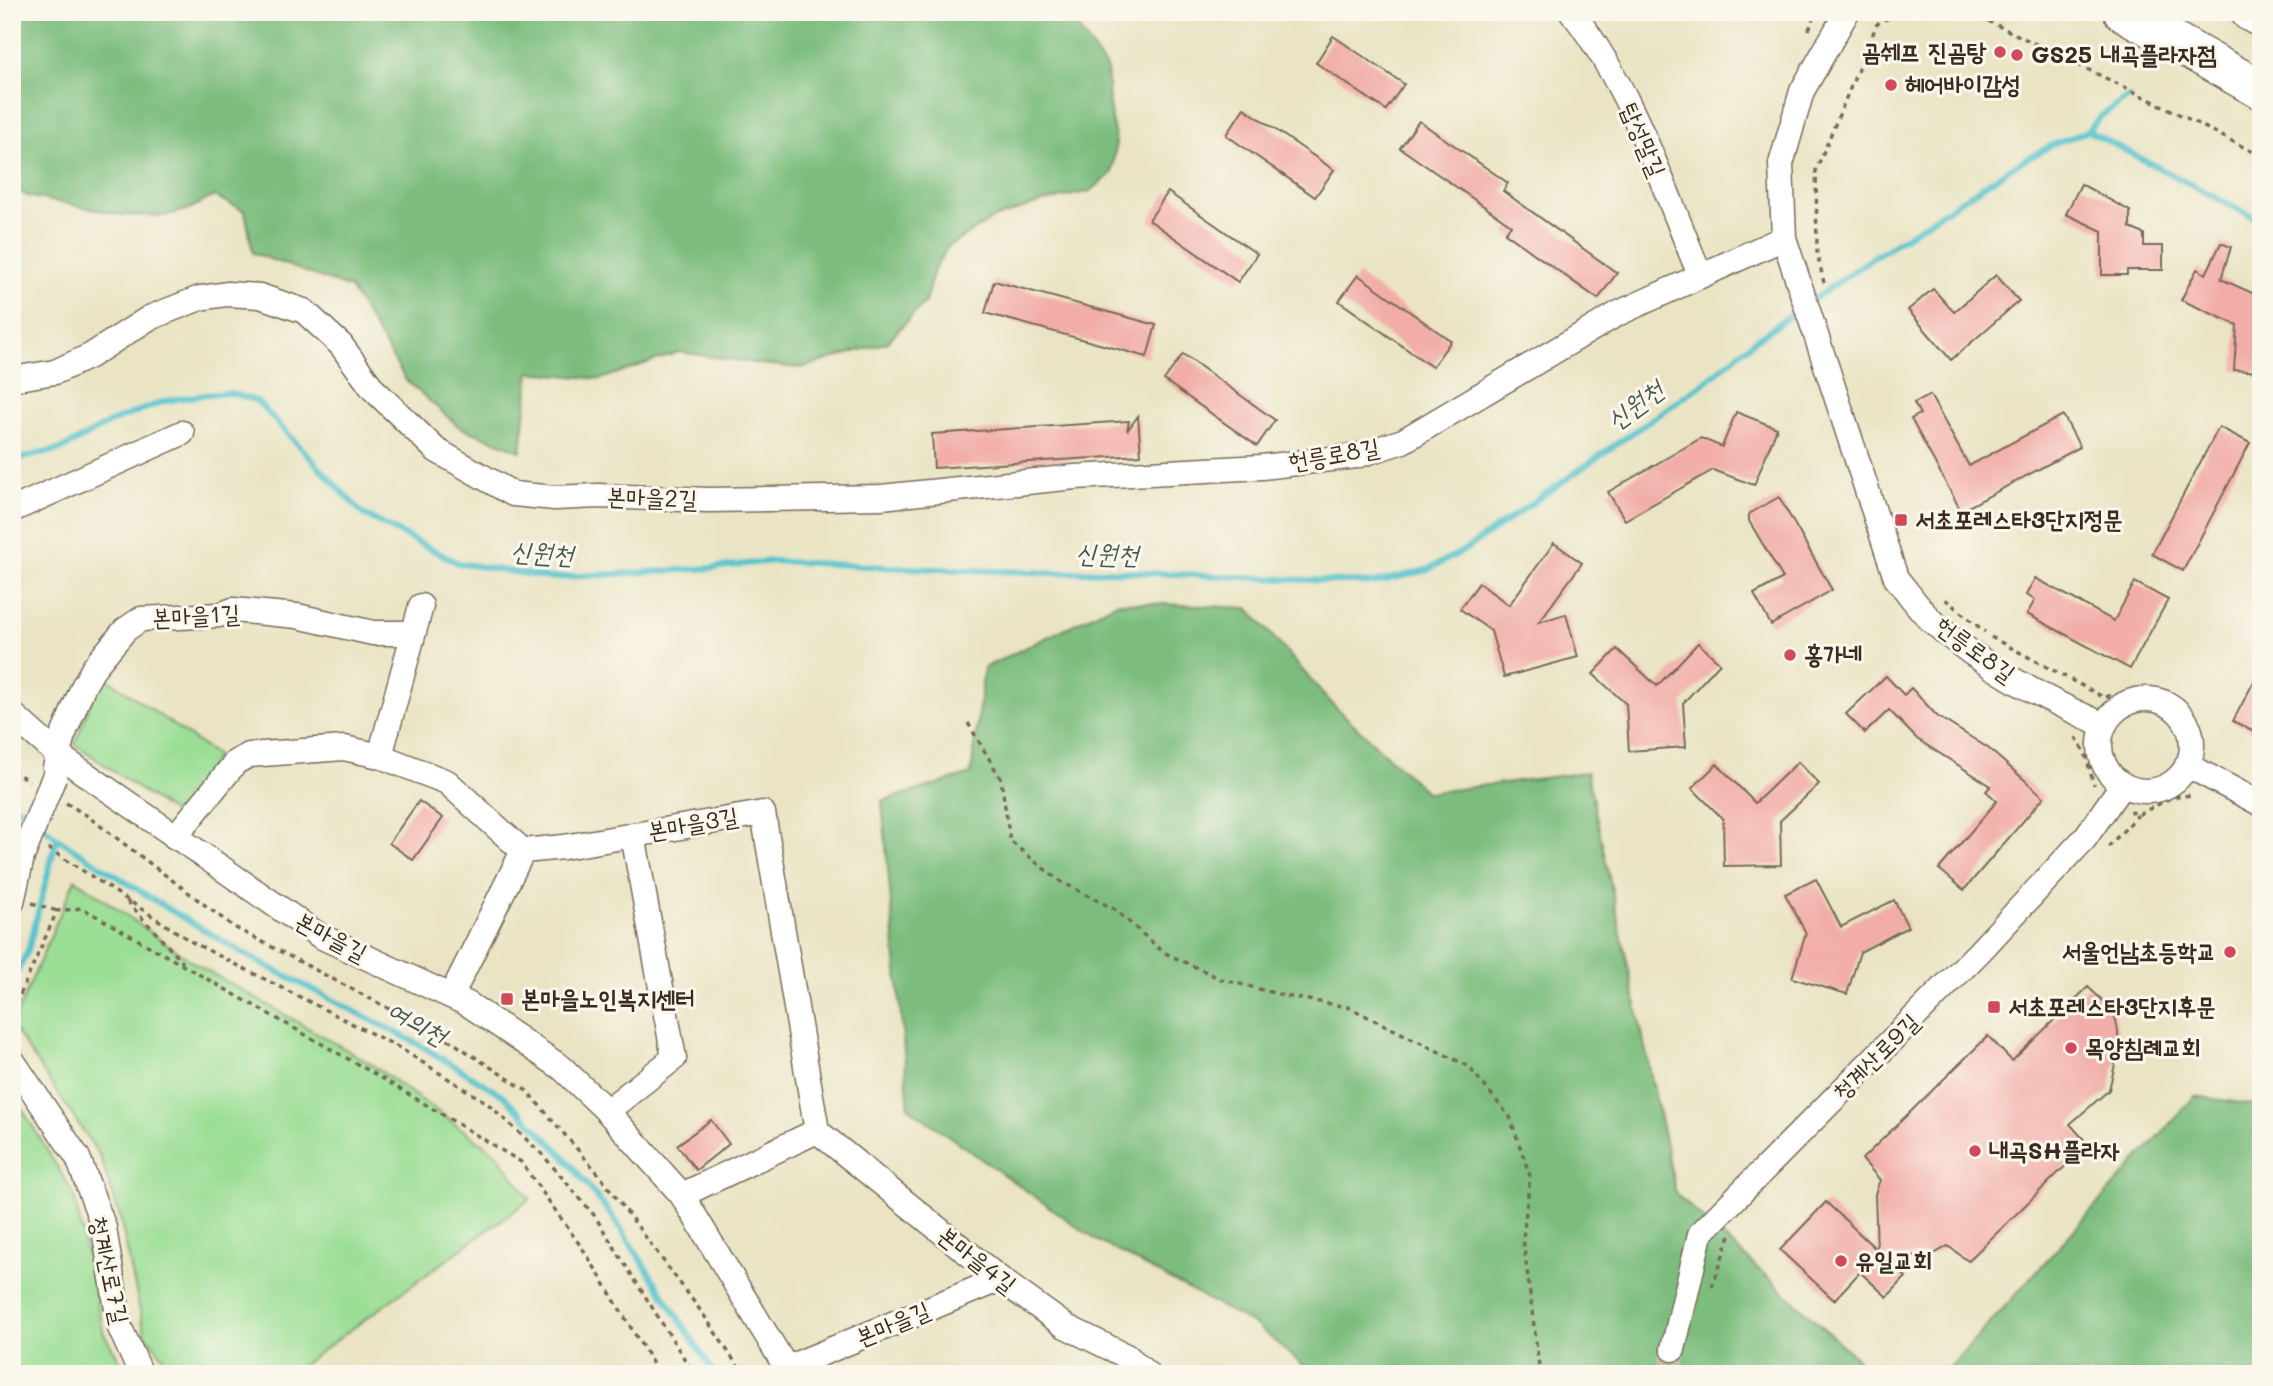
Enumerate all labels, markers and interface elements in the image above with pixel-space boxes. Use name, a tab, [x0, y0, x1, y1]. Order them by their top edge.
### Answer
place label: 곰쉐프 진곰탕	[1861, 35, 1987, 66]
place label: GS25 내곡플라자점	[2031, 38, 2216, 69]
marker: 곰쉐프 진곰탕	[1992, 44, 2008, 60]
marker: GS25 내곡플라자점	[2009, 47, 2025, 63]
place label: 헤어바이감성	[1905, 68, 2021, 99]
marker: 헤어바이감성	[1883, 77, 1899, 93]
street label: 탑성말길	[1615, 98, 1674, 181]
water label: 신원천	[1599, 370, 1672, 436]
street label: 헌릉로8길	[1286, 430, 1382, 477]
street label: 본마을2길	[606, 479, 698, 514]
place label: 서초포레스타3단지정문	[1915, 503, 2123, 534]
marker: 서초포레스타3단지정문	[1893, 512, 1909, 528]
water label: 신원천	[510, 533, 578, 571]
water label: 신원천	[1075, 535, 1142, 571]
street label: 본마을1길	[151, 597, 241, 632]
street label: 헌릉로8길	[1930, 609, 2022, 688]
place label: 홍가네	[1804, 638, 1862, 669]
marker: 홍가네	[1782, 647, 1798, 663]
street label: 본마을3길	[645, 799, 740, 846]
street label: 본마을길	[290, 904, 373, 967]
place label: 서울언남초등학교	[2062, 935, 2216, 966]
marker: 서울언남초등학교	[2222, 944, 2238, 960]
place label: 본마을노인복지센터	[521, 982, 695, 1013]
place label: 서초포레스타3단지후문	[2008, 990, 2216, 1021]
marker: 본마을노인복지센터	[499, 991, 515, 1007]
water label: 여의천	[382, 992, 456, 1054]
marker: 서초포레스타3단지후문	[1986, 999, 2002, 1015]
street label: 청계산로9길	[1825, 1006, 1925, 1106]
place label: 목양침례교회	[2085, 1031, 2201, 1062]
marker: 목양침례교회	[2063, 1040, 2079, 1056]
place label: 내곡SH플라자	[1989, 1134, 2120, 1165]
marker: 내곡SH플라자	[1967, 1143, 1983, 1159]
street label: 청계산로7길	[84, 1213, 137, 1327]
street label: 본마을4길	[932, 1218, 1023, 1299]
place label: 유일교회	[1855, 1244, 1932, 1275]
marker: 유일교회	[1833, 1253, 1849, 1269]
street label: 본마을길	[851, 1293, 934, 1352]

